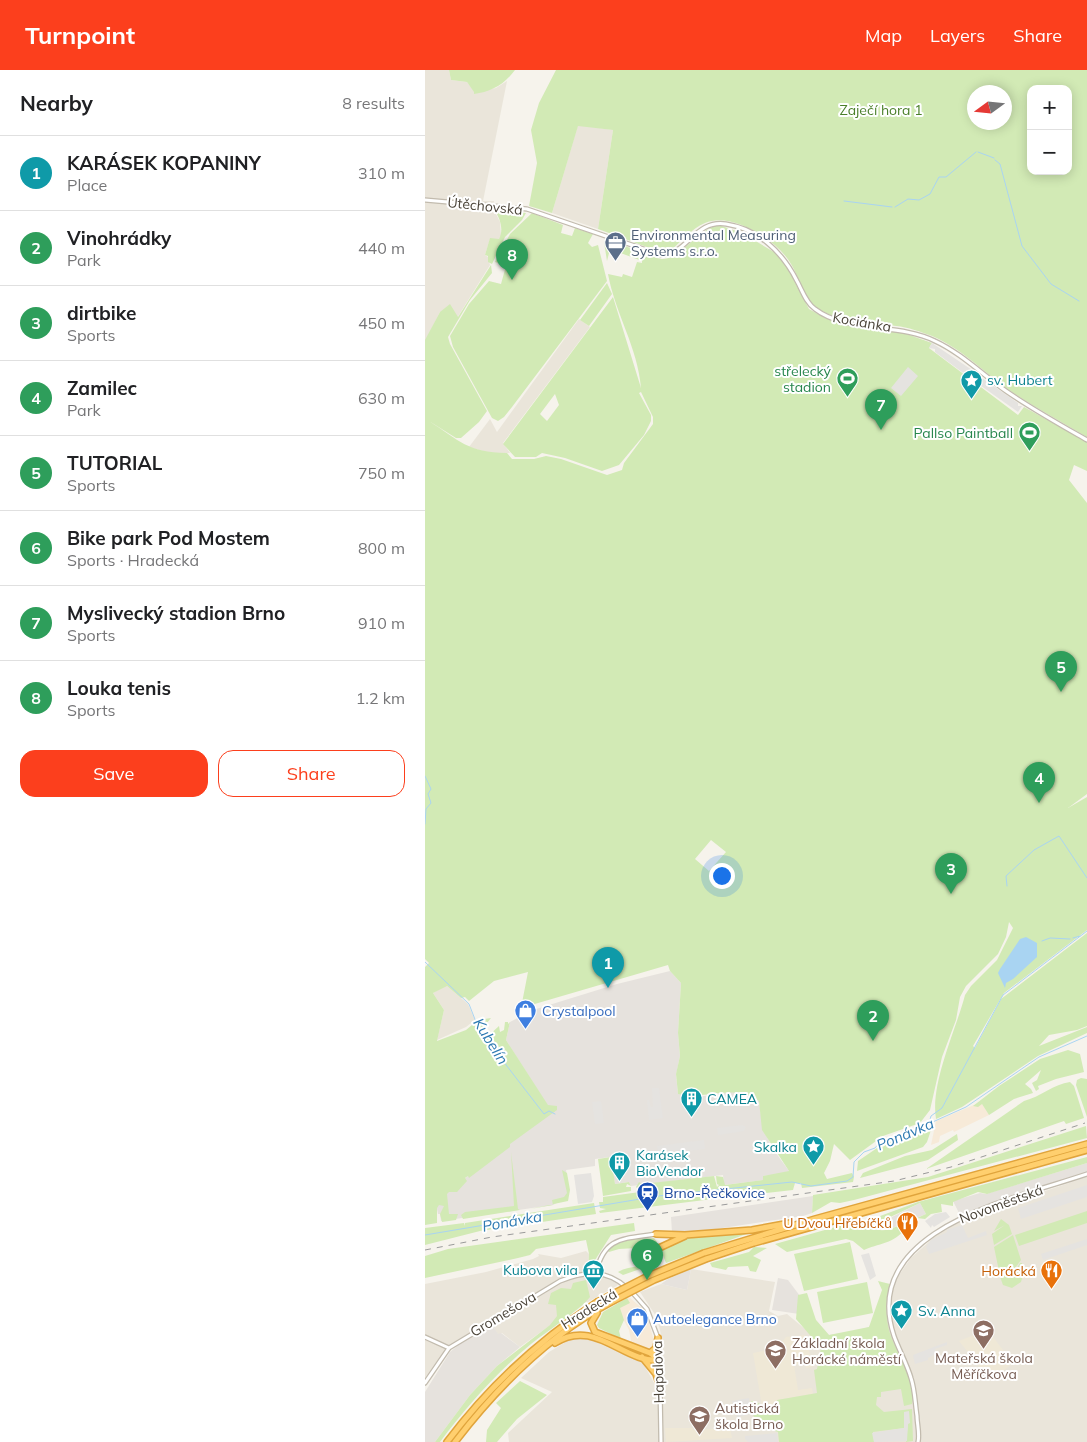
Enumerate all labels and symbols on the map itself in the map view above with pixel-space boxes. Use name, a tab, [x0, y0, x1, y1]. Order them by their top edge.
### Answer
north arrow	[967, 85, 1012, 130]
park label: Zaječí hora 1	[839, 101, 923, 119]
street label: Útěchovská	[446, 193, 524, 219]
place label: Environmental Measuring Systems s.r.o.	[631, 226, 796, 260]
office icon: Environmental Measuring Systems s.r.o.	[603, 231, 627, 262]
pin: 8	[496, 239, 528, 280]
street label: Kociánka	[831, 308, 893, 336]
place label: střelecký stadion	[774, 362, 832, 396]
sports icon: střelecký stadion	[835, 367, 859, 398]
place icon: sv. Hubert	[959, 368, 983, 399]
place label: sv. Hubert	[987, 371, 1053, 389]
pin: 7	[865, 389, 897, 430]
sports icon: Pallso Paintball	[1017, 421, 1041, 452]
place label: Pallso Paintball	[913, 424, 1013, 442]
pin: 5	[1045, 651, 1077, 692]
pin: 4	[1023, 762, 1055, 803]
pin: 3	[935, 853, 967, 894]
your location	[709, 863, 735, 889]
pin: 1	[592, 947, 624, 988]
shop icon: Crystalpool	[514, 999, 538, 1030]
pin: 2	[857, 1000, 889, 1041]
place label: Crystalpool	[542, 1002, 616, 1020]
water label: Kubelín	[469, 1014, 513, 1068]
building icon: CAMEA	[679, 1087, 703, 1118]
place label: CAMEA	[707, 1090, 758, 1108]
water label: Ponávka	[873, 1113, 937, 1155]
place icon: Skalka	[801, 1135, 825, 1166]
place label: Skalka	[754, 1138, 797, 1156]
place label: Karásek BioVendor	[636, 1146, 704, 1180]
building icon: Karásek BioVendor	[608, 1151, 632, 1182]
station icon: Brno-Řečkovice	[636, 1181, 660, 1212]
street label: Novoměstská	[957, 1181, 1045, 1227]
place label: Brno-Řečkovice	[664, 1184, 765, 1202]
water label: Ponávka	[481, 1206, 543, 1236]
restaurant icon: U Dvou Hřebíčků	[896, 1211, 920, 1242]
place label: U Dvou Hřebíčků	[783, 1214, 892, 1232]
pin: 6	[631, 1239, 663, 1280]
museum icon: Kubova vila	[582, 1258, 606, 1289]
restaurant icon: Horácká	[1040, 1259, 1064, 1290]
place label: Kubova vila	[503, 1261, 578, 1279]
place label: Horácká	[981, 1262, 1036, 1280]
street label: Hradecká	[558, 1285, 620, 1333]
street label: Gromešova	[467, 1287, 539, 1341]
place icon: Sv. Anna	[890, 1299, 914, 1330]
place label: Sv. Anna	[918, 1302, 975, 1320]
shop icon: Autoelegance Brno	[625, 1307, 649, 1338]
place label: Autoelegance Brno	[653, 1310, 777, 1328]
school or university icon: Mateřská škola Měříčkova	[972, 1318, 996, 1349]
place label: Základní škola Horácké náměstí	[792, 1334, 902, 1368]
school or university icon: Základní škola Horácké náměstí	[764, 1339, 788, 1370]
street label: Hapalova	[648, 1340, 668, 1404]
place label: Mateřská škola Měříčkova	[935, 1349, 1033, 1383]
place label: Autistická škola Brno	[715, 1399, 783, 1433]
school or university icon: Autistická škola Brno	[687, 1404, 711, 1435]

